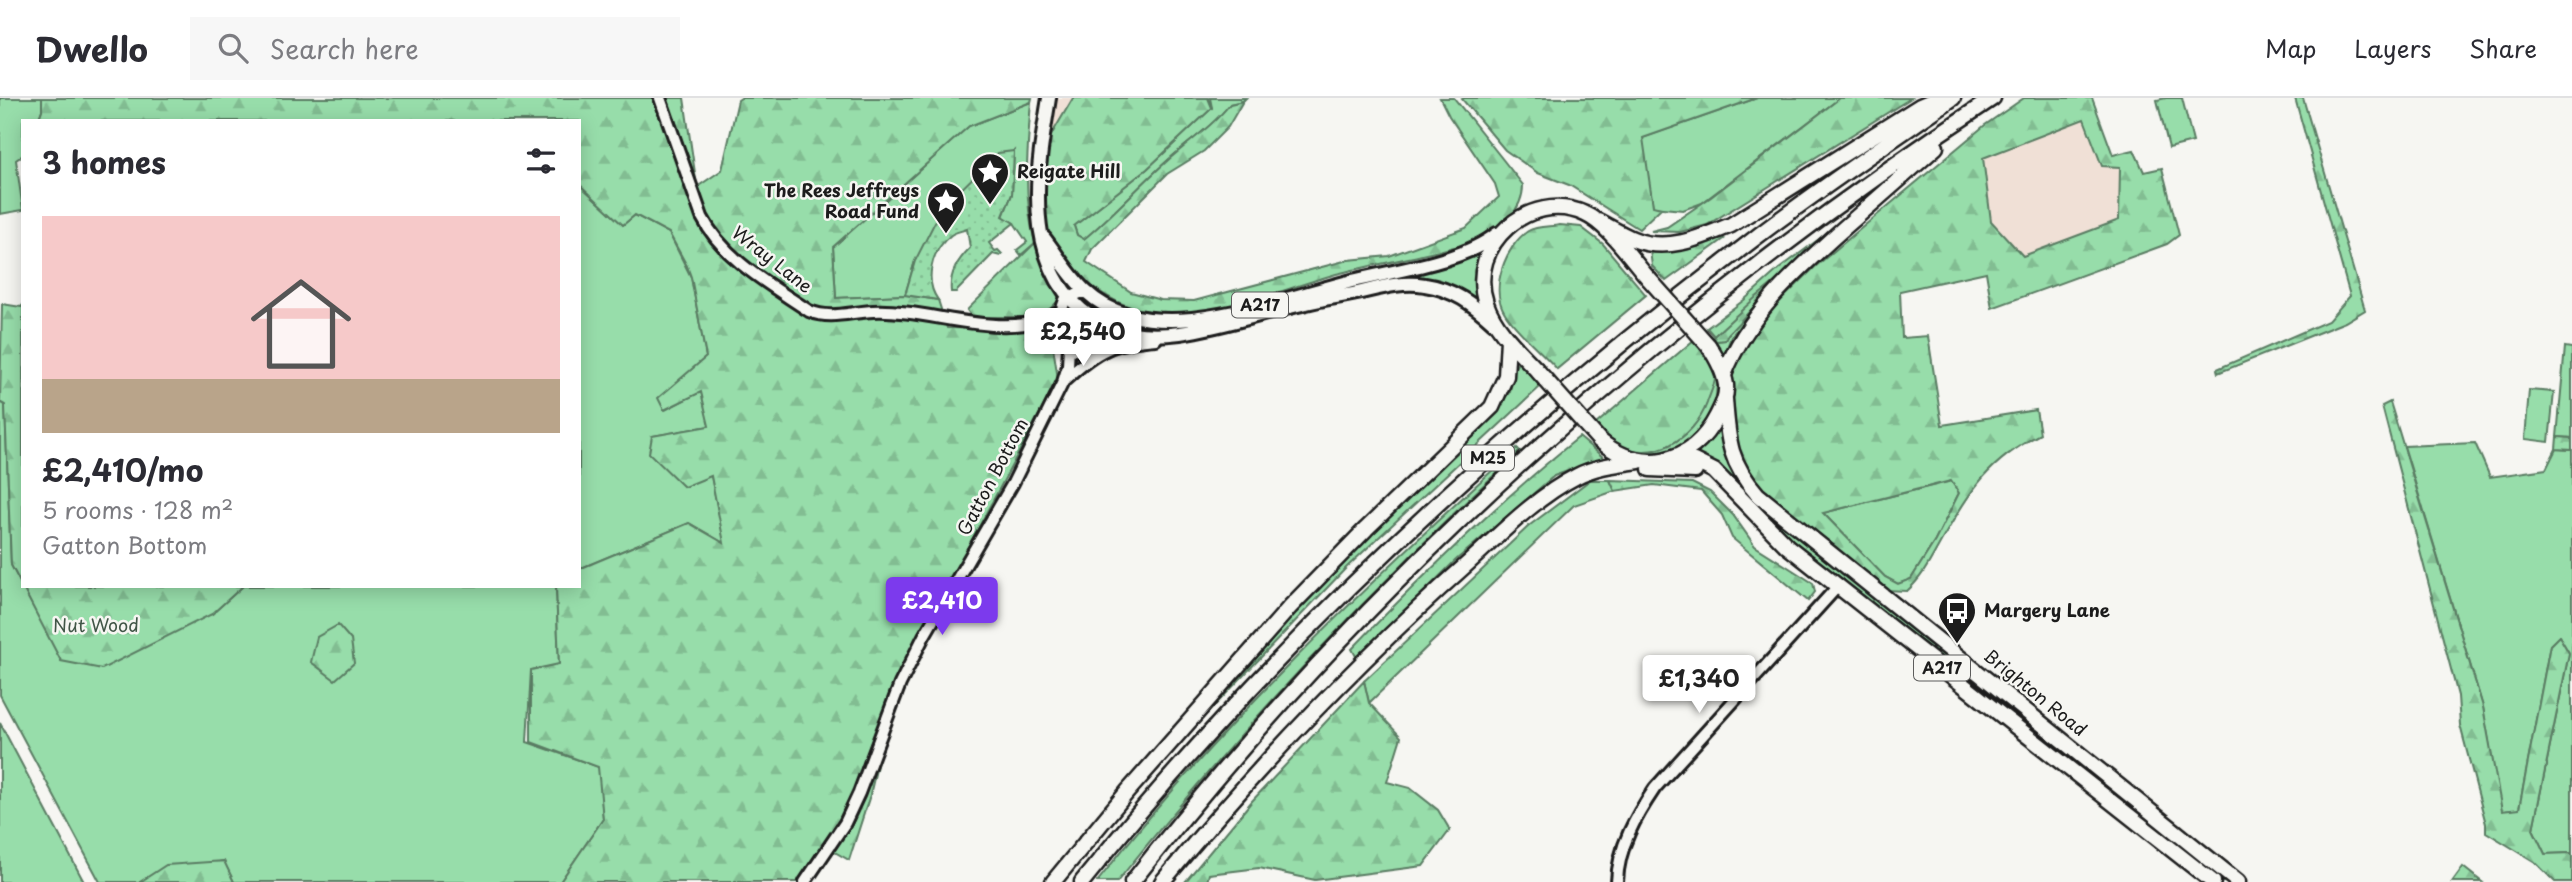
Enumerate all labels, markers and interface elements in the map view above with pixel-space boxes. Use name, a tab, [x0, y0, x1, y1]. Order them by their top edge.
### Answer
search box	[190, 17, 680, 80]
text: Dwello	[35, 23, 148, 73]
icon: search	[214, 29, 252, 67]
text: Search here	[270, 29, 419, 68]
text: Map	[2265, 30, 2316, 66]
text: Layers	[2354, 30, 2431, 66]
text: Share	[2469, 30, 2537, 66]
text: 3 homes	[42, 139, 166, 184]
icon: filters	[522, 142, 560, 180]
place icon: Reigate Hill	[969, 151, 1011, 206]
place label: Reigate Hill	[1017, 157, 1120, 184]
place label: The Rees Jeffreys Road Fund	[764, 176, 919, 224]
place icon: The Rees Jeffreys Road Fund	[925, 180, 967, 235]
street label: Wray Lane	[727, 219, 819, 299]
icon: home	[238, 261, 364, 387]
road number: A217	[1232, 293, 1288, 318]
pin: £2,540	[1026, 308, 1140, 368]
text: £2,540	[1040, 313, 1126, 348]
street label: Gatton Bottom	[949, 413, 1034, 540]
road number: M25	[1462, 446, 1514, 470]
text: £2,410/mo	[42, 447, 203, 492]
text: 5 rooms · 128 m²	[42, 492, 233, 527]
text: Gatton Bottom	[42, 527, 207, 562]
pin: £2,410	[885, 578, 999, 637]
text: £2,410	[902, 582, 982, 617]
bus stop icon: Margery Lane	[1936, 590, 1978, 645]
place label: Margery Lane	[1984, 596, 2110, 623]
park label: Nut Wood	[53, 611, 139, 638]
street label: Brighton Road	[1979, 642, 2093, 742]
pin: £1,340	[1642, 656, 1756, 715]
road number: A217	[1914, 656, 1970, 680]
text: £1,340	[1658, 660, 1740, 695]

